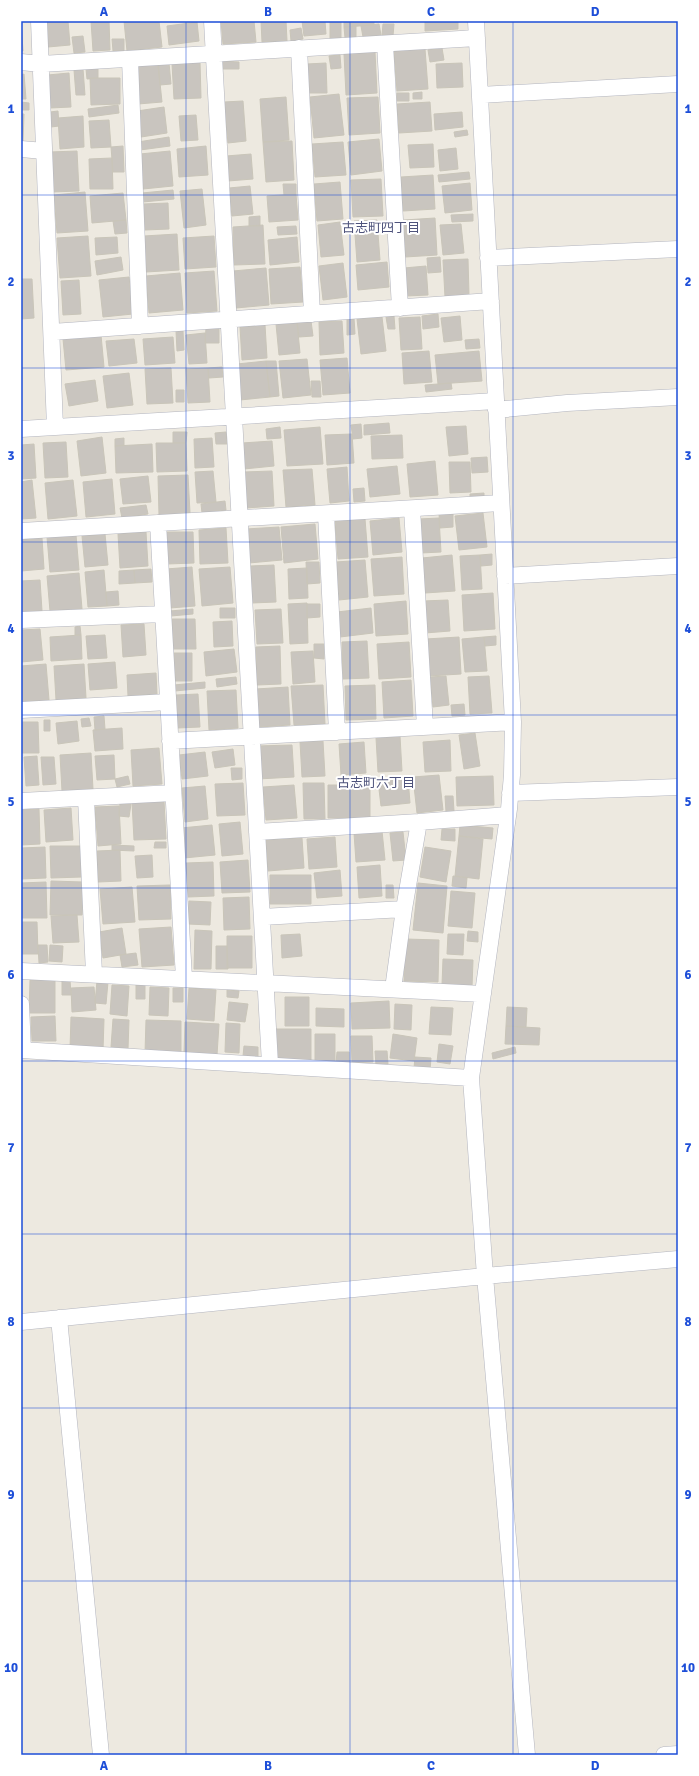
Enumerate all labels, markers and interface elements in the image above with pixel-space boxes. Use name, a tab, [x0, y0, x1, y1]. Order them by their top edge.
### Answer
text: A	[100, 4, 109, 20]
text: B	[264, 4, 272, 20]
text: C	[427, 4, 435, 20]
text: D	[591, 4, 600, 20]
text: 1	[7, 101, 15, 117]
text: 1	[684, 101, 692, 117]
district label: 古志町四丁目	[342, 220, 420, 236]
text: 2	[7, 274, 15, 290]
text: 2	[684, 274, 692, 290]
text: 3	[7, 448, 15, 464]
text: 3	[684, 448, 692, 464]
text: 4	[7, 621, 15, 637]
text: 4	[684, 621, 692, 637]
district label: 古志町六丁目	[337, 775, 415, 791]
text: 5	[7, 794, 15, 810]
text: 5	[684, 794, 692, 810]
text: 6	[7, 967, 15, 983]
text: 6	[684, 967, 692, 983]
text: 7	[7, 1140, 15, 1156]
text: 7	[684, 1140, 692, 1156]
text: 8	[7, 1314, 15, 1330]
text: 8	[684, 1314, 692, 1330]
text: 9	[7, 1487, 15, 1503]
text: 9	[684, 1487, 692, 1503]
text: 10	[4, 1660, 18, 1676]
text: 10	[681, 1660, 695, 1676]
text: A	[100, 1758, 109, 1774]
text: B	[264, 1758, 272, 1774]
text: C	[427, 1758, 435, 1774]
text: D	[591, 1758, 600, 1774]

